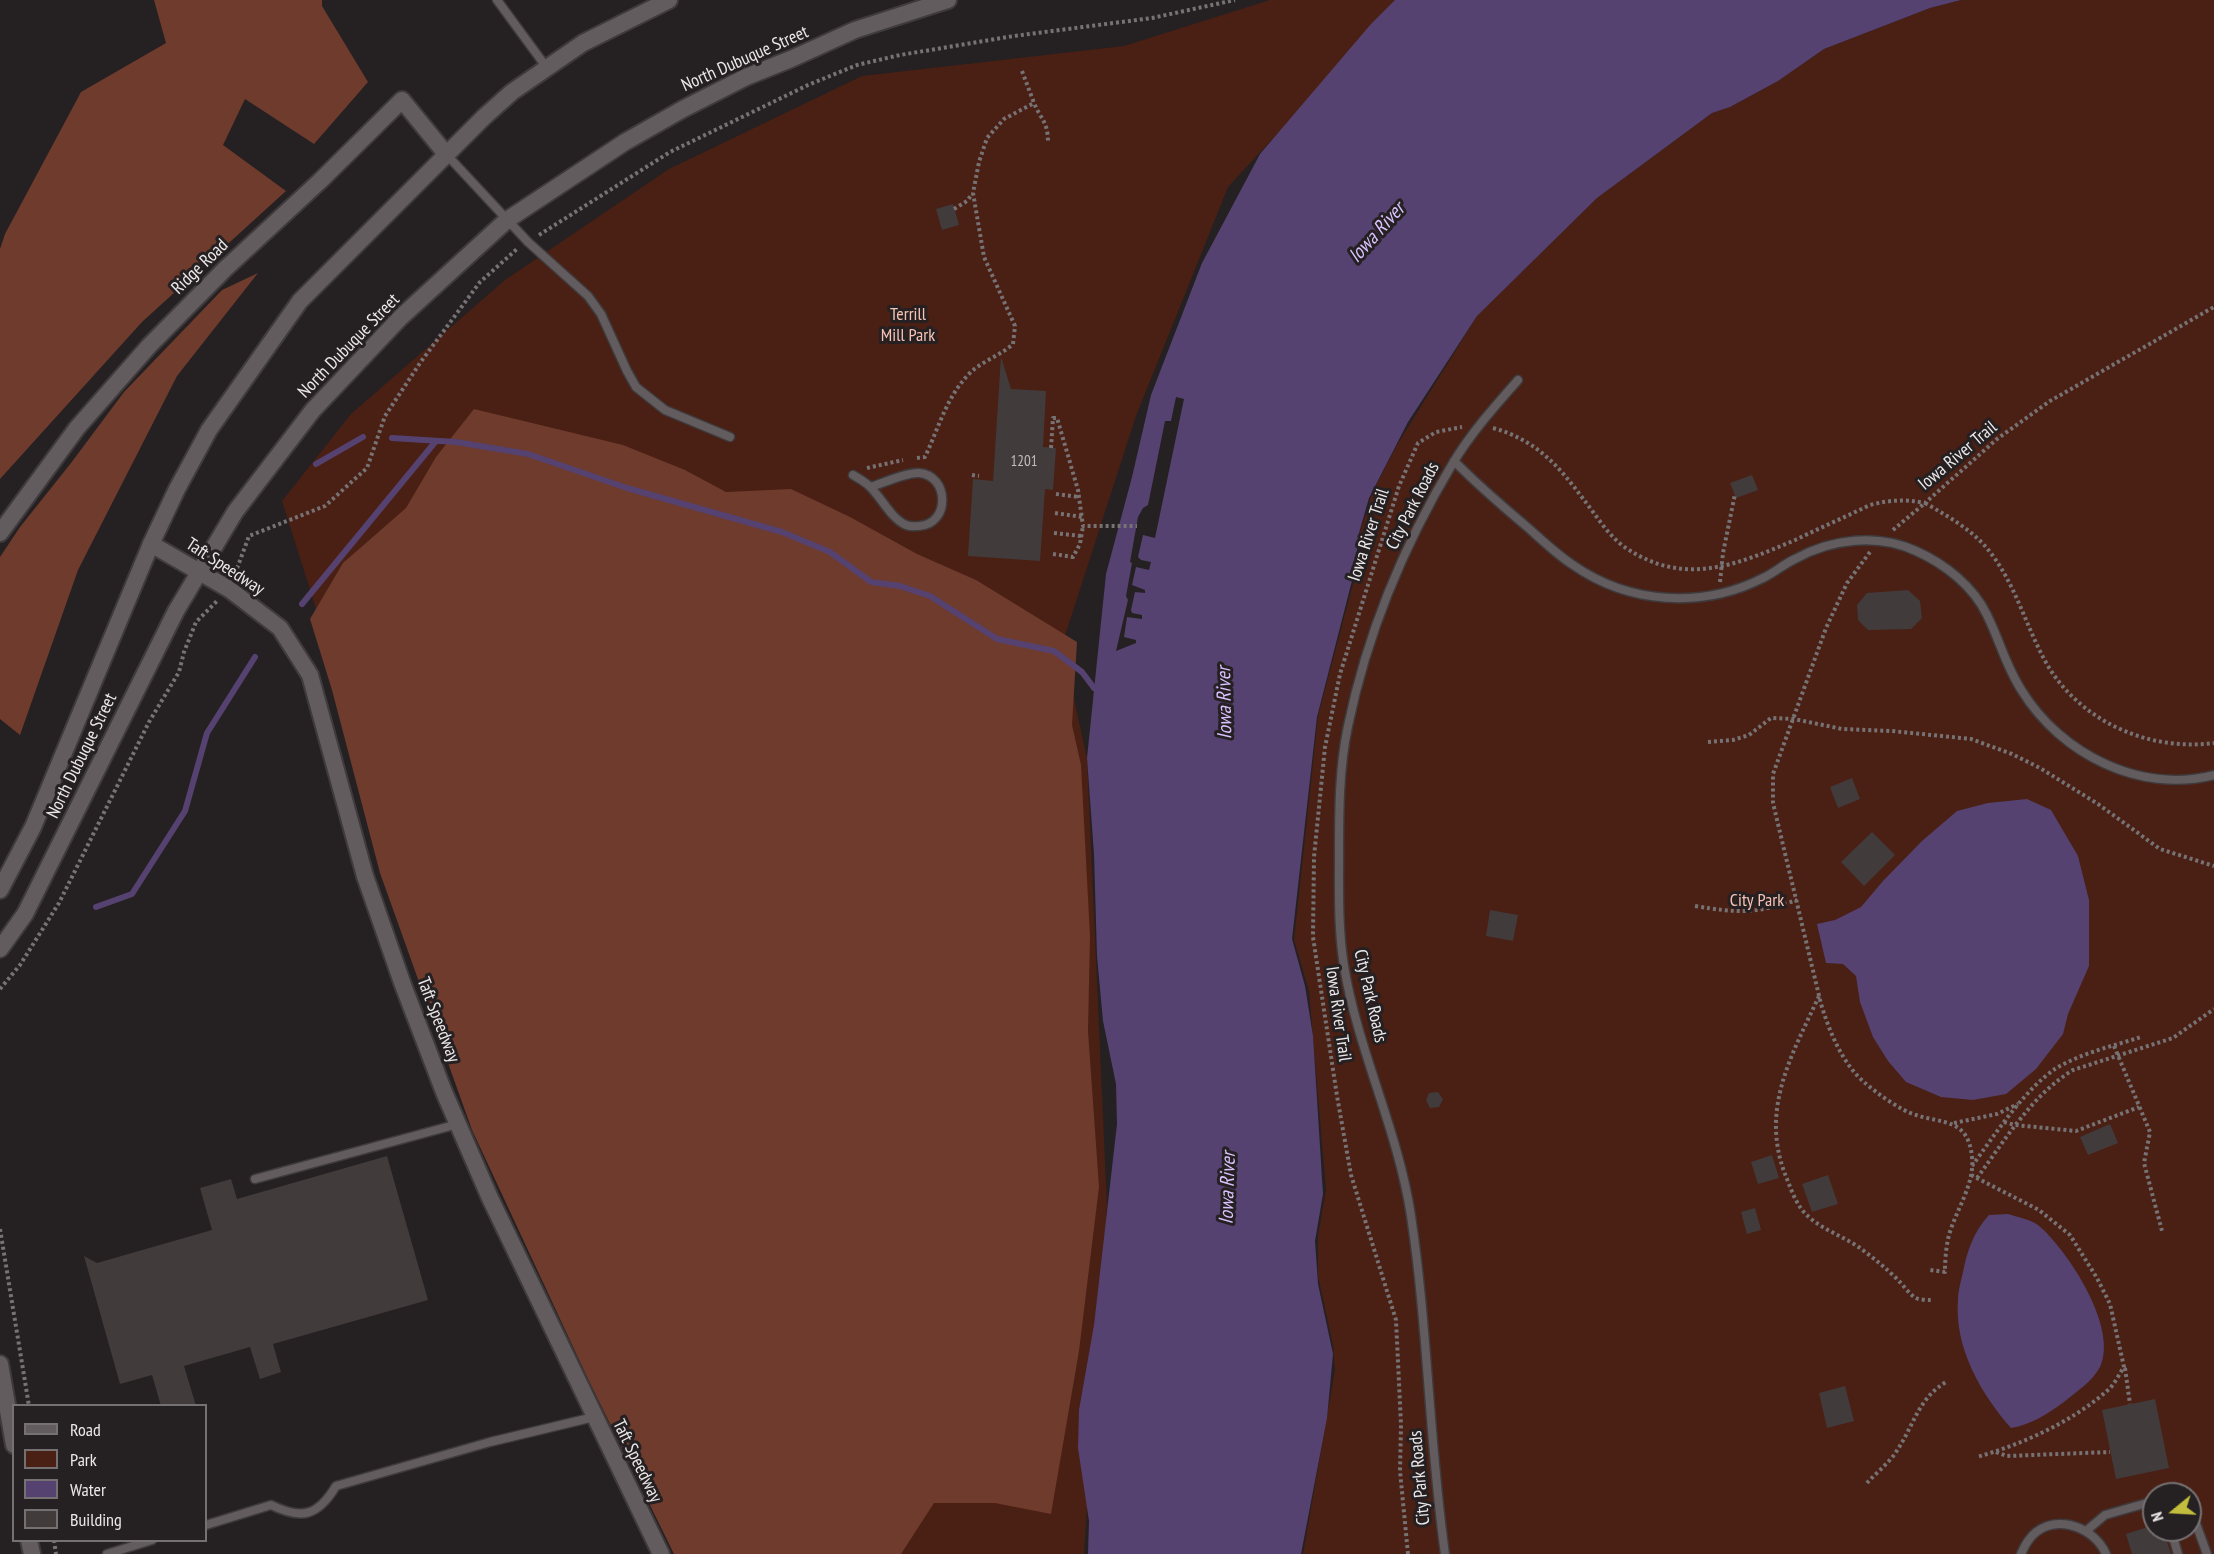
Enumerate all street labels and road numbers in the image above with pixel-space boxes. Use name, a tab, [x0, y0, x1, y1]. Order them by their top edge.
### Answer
street label: North Dubuque Street	[678, 21, 812, 97]
street label: Ridge Road	[167, 235, 233, 299]
street label: North Dubuque Street	[294, 289, 404, 403]
street label: Iowa River Trail	[1914, 417, 2002, 495]
street label: City Park Roads	[1382, 459, 1444, 553]
street label: Iowa River Trail	[1344, 486, 1394, 584]
street label: Taft Speedway	[182, 534, 268, 600]
street label: North Dubuque Street	[42, 690, 122, 822]
street label: City Park Roads	[1349, 947, 1391, 1045]
street label: Iowa River Trail	[1321, 965, 1355, 1063]
street label: Taft Speedway	[412, 974, 464, 1066]
street label: Taft Speedway	[608, 1416, 666, 1506]
street label: City Park Roads	[1405, 1430, 1435, 1526]

